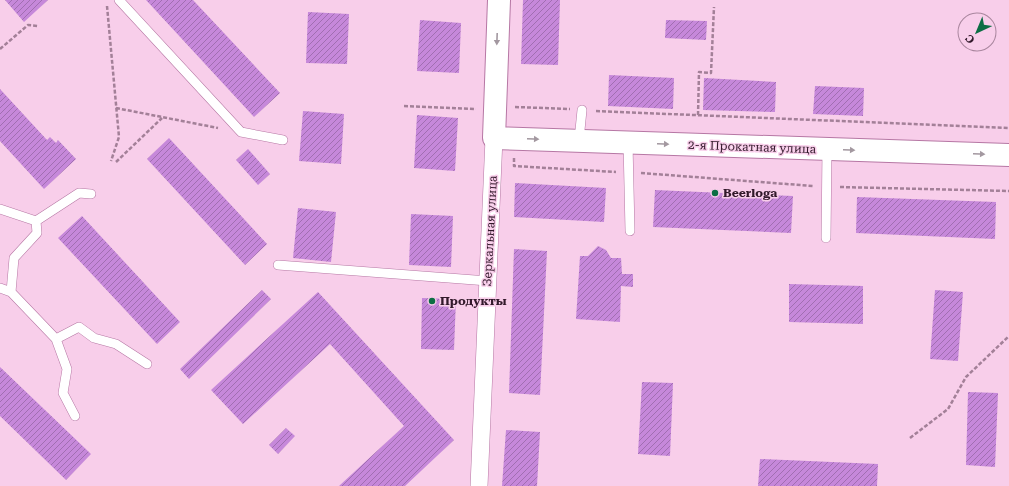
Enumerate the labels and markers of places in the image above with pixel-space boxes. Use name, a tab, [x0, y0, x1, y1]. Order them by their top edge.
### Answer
place label: Beerloga	[723, 186, 777, 200]
marker: Beerloga	[710, 188, 720, 198]
place label: Продукты	[440, 294, 507, 308]
marker: Продукты	[427, 296, 437, 306]

